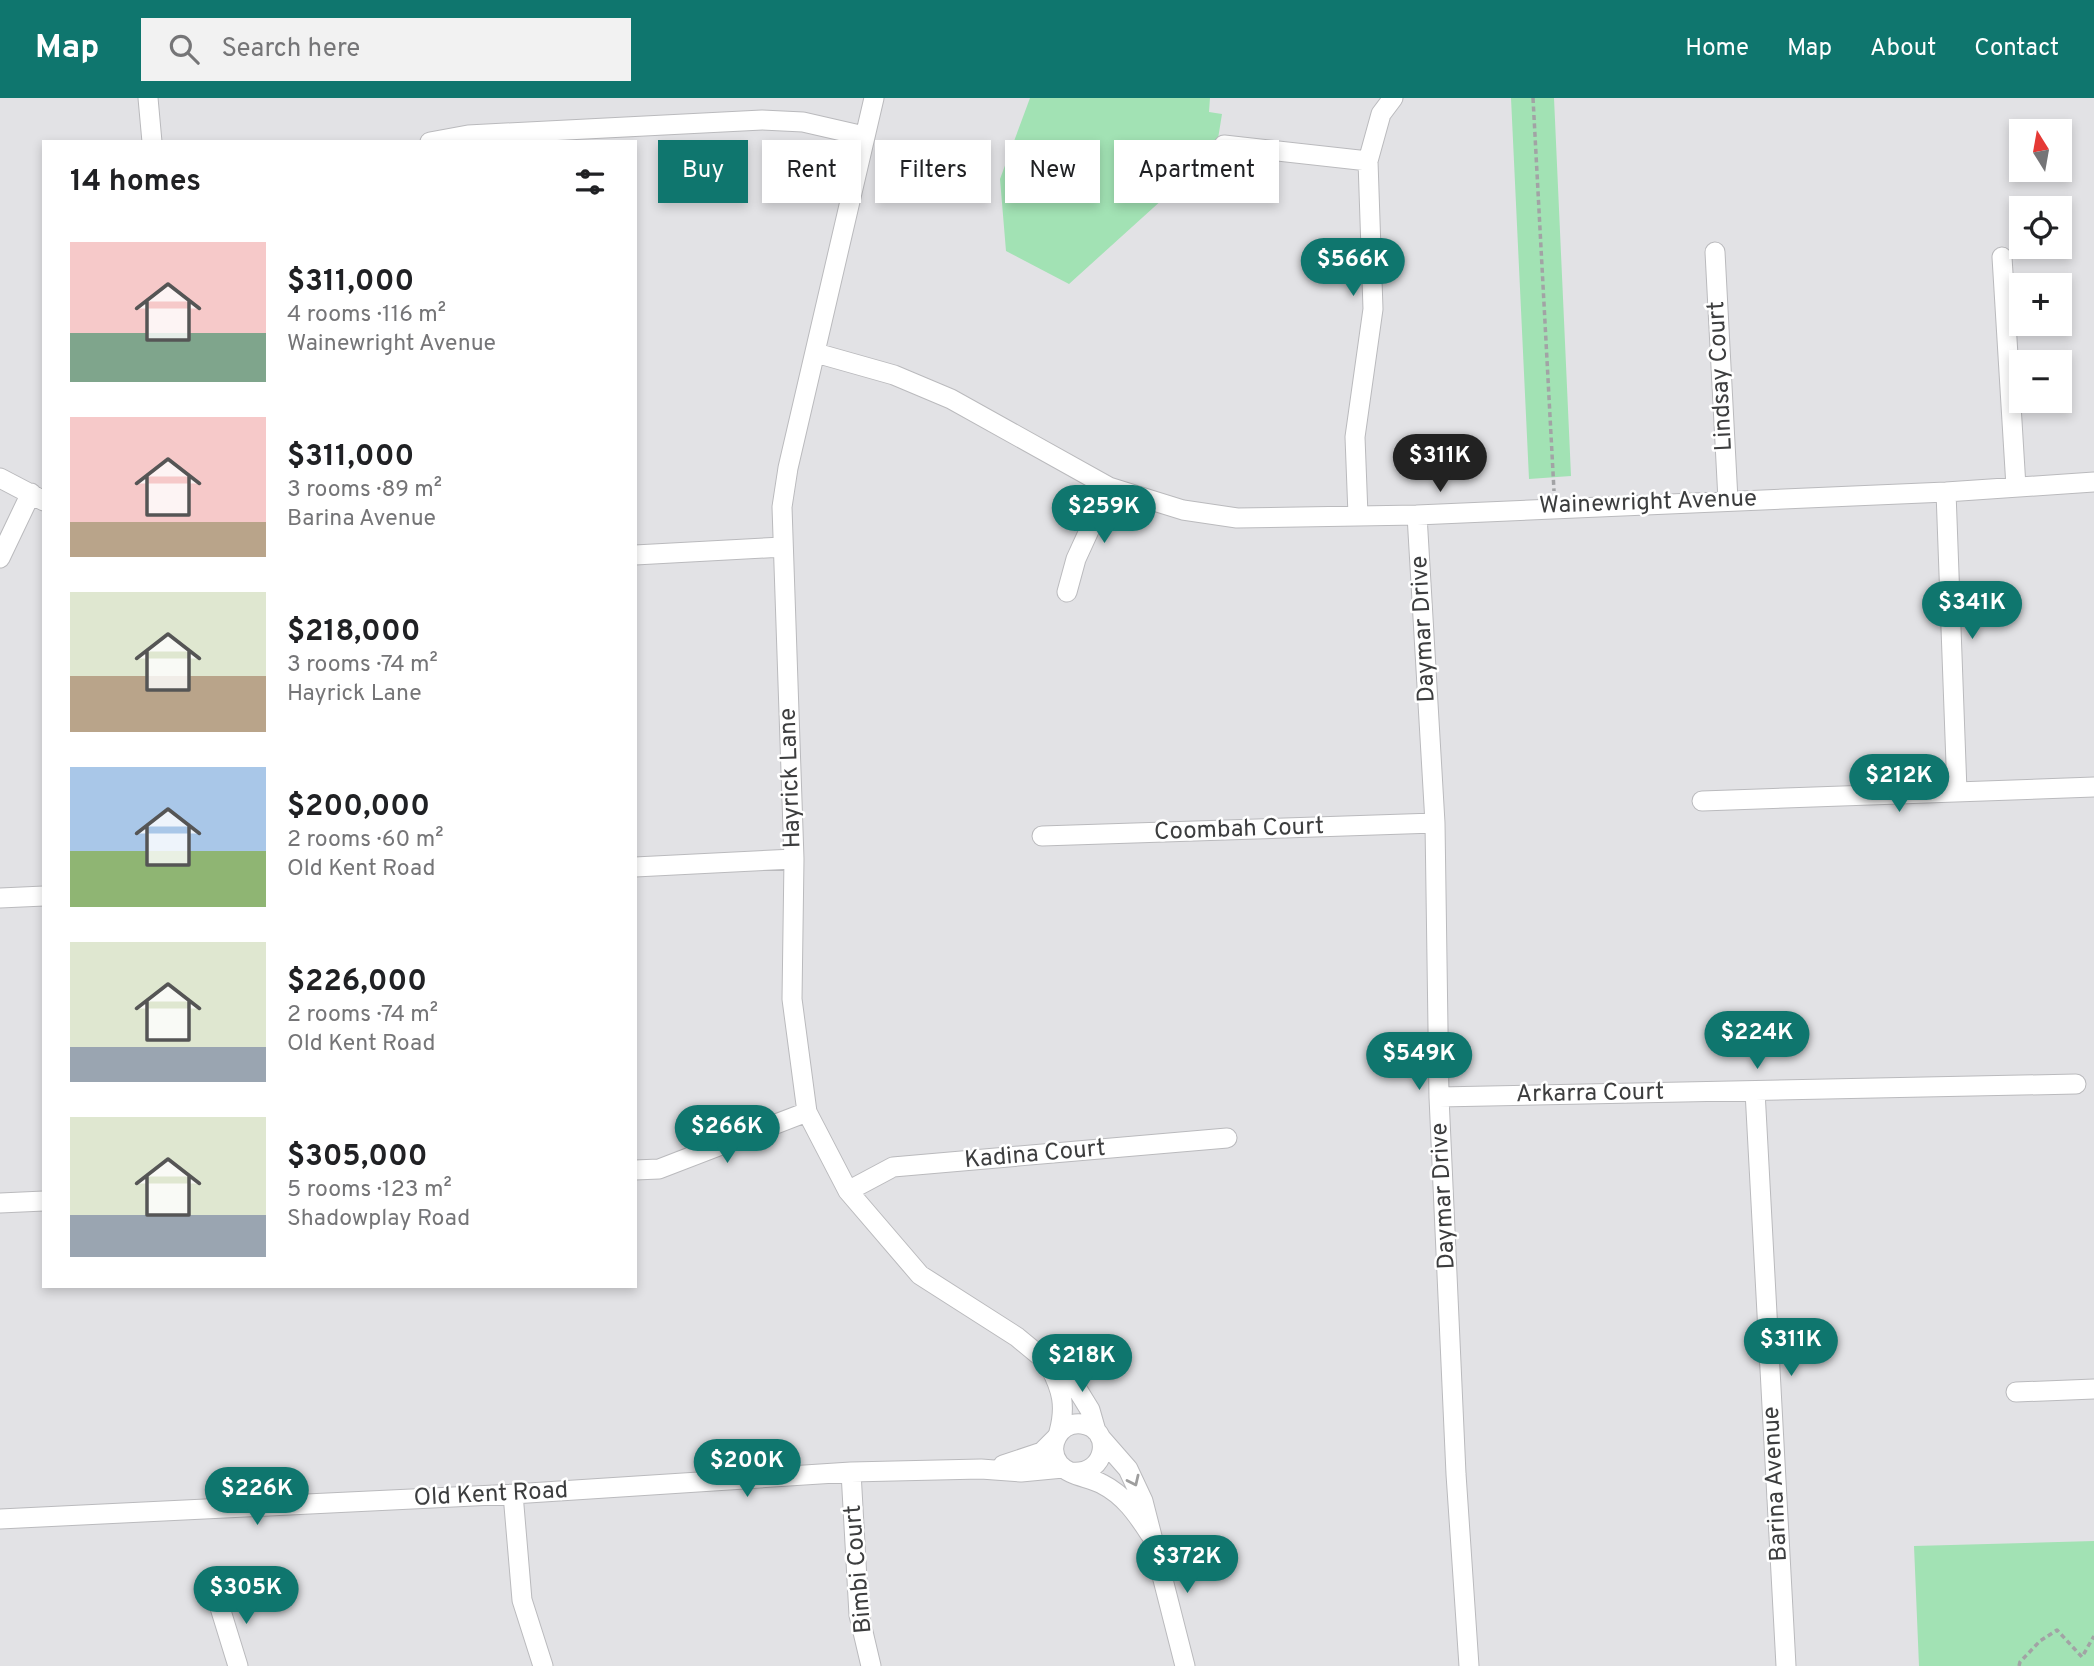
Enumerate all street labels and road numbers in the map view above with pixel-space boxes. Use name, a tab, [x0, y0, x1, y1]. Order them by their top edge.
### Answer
street label: Lindsay Court	[1702, 300, 1740, 452]
street label: Wainewright Avenue	[1539, 484, 1757, 522]
street label: Daymar Drive	[1405, 555, 1443, 703]
street label: Hayrick Lane	[774, 707, 808, 849]
street label: Coombah Court	[1153, 812, 1325, 848]
street label: Arkarra Court	[1516, 1078, 1664, 1110]
street label: Daymar Drive	[1425, 1122, 1463, 1270]
street label: Kadina Court	[963, 1134, 1107, 1176]
street label: Barina Avenue	[1757, 1406, 1795, 1562]
street label: Old Kent Road	[413, 1476, 569, 1514]
street label: Bimbi Court	[838, 1503, 880, 1635]

